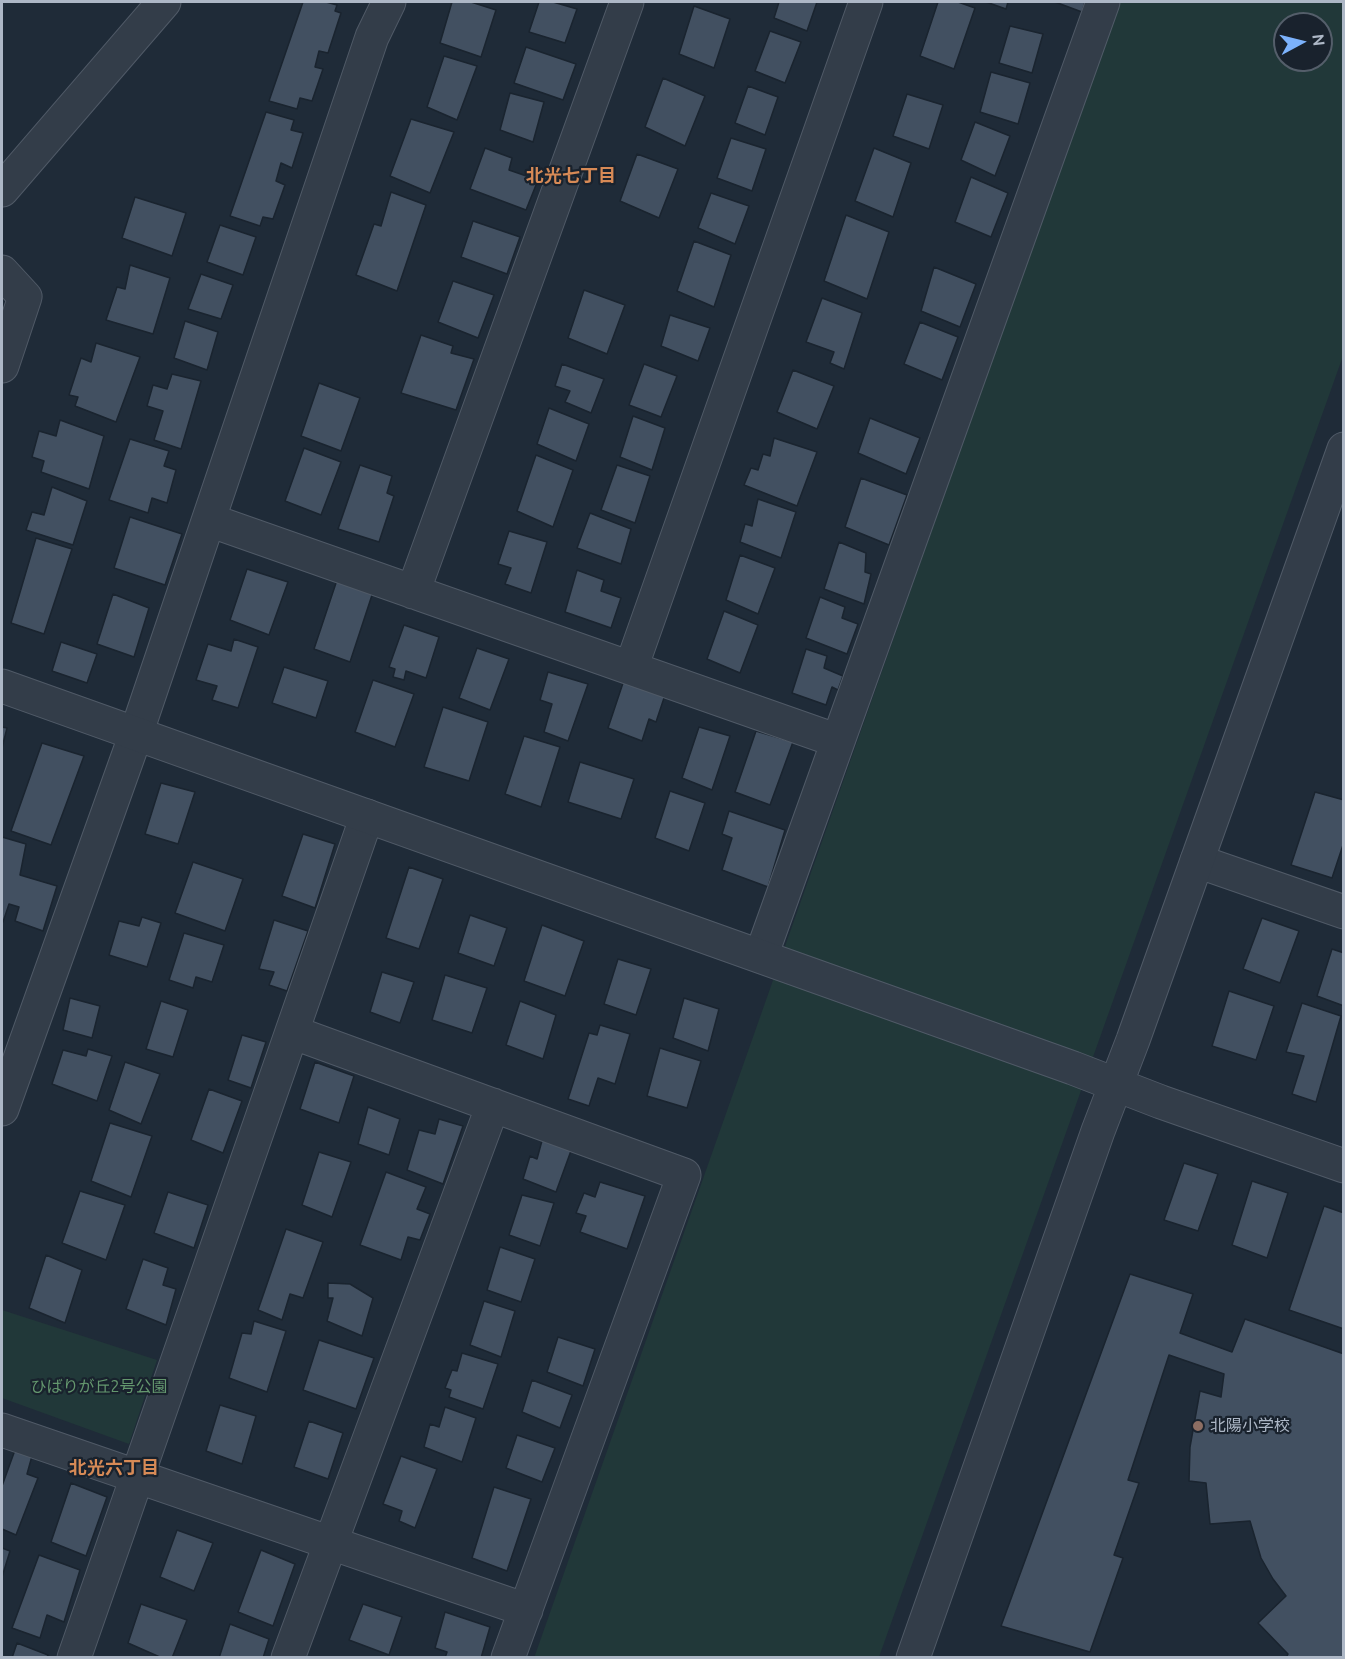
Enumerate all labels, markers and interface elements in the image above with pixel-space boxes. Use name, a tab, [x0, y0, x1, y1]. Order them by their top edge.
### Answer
north arrow	[1273, 12, 1333, 72]
text: N	[1309, 33, 1329, 47]
district label: 北光七丁目	[526, 165, 616, 187]
park label: ひばりが丘2号公園	[30, 1377, 168, 1397]
place label: 北陽小学校	[1210, 1416, 1290, 1436]
marker: 北陽小学校	[1191, 1419, 1205, 1433]
district label: 北光六丁目	[69, 1457, 159, 1479]

